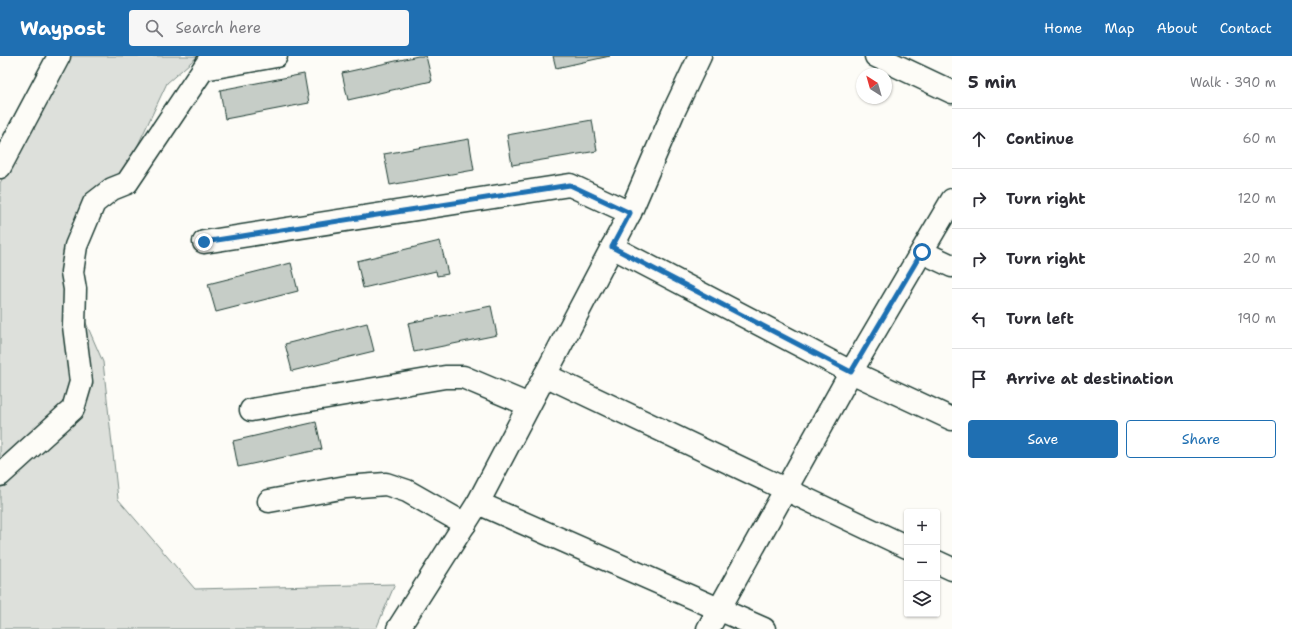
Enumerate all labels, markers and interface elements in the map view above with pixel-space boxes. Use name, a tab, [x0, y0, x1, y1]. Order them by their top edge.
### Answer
search box	[129, 10, 409, 46]
text: Waypost	[20, 16, 105, 41]
icon: search	[143, 17, 165, 39]
text: Search here	[175, 18, 261, 38]
text: Home	[1044, 19, 1083, 37]
text: Map	[1105, 19, 1135, 37]
text: About	[1157, 19, 1198, 37]
text: Contact	[1220, 19, 1272, 37]
north arrow	[856, 68, 892, 104]
text: 5 min	[968, 71, 1016, 93]
text: Walk · 390 m	[1190, 74, 1276, 91]
icon: ahead	[968, 128, 990, 150]
text: Continue	[1006, 129, 1074, 149]
text: 60 m	[1243, 130, 1276, 147]
icon: right	[968, 188, 990, 210]
text: Turn right	[1006, 189, 1086, 209]
text: 120 m	[1238, 190, 1276, 207]
route end	[195, 233, 213, 251]
route start	[913, 243, 931, 261]
icon: right	[968, 248, 990, 270]
text: Turn right	[1006, 249, 1086, 269]
text: 20 m	[1243, 250, 1276, 267]
icon: left	[968, 308, 990, 330]
text: Turn left	[1006, 309, 1074, 329]
text: 190 m	[1237, 310, 1276, 327]
icon: arrive	[968, 368, 990, 390]
text: Arrive at destination	[1006, 369, 1174, 389]
button: Save	[968, 420, 1118, 458]
button: Share	[1126, 420, 1276, 458]
map controls	[904, 509, 940, 617]
button: +	[904, 509, 940, 545]
button: −	[904, 545, 940, 581]
button: layers	[904, 581, 940, 617]

